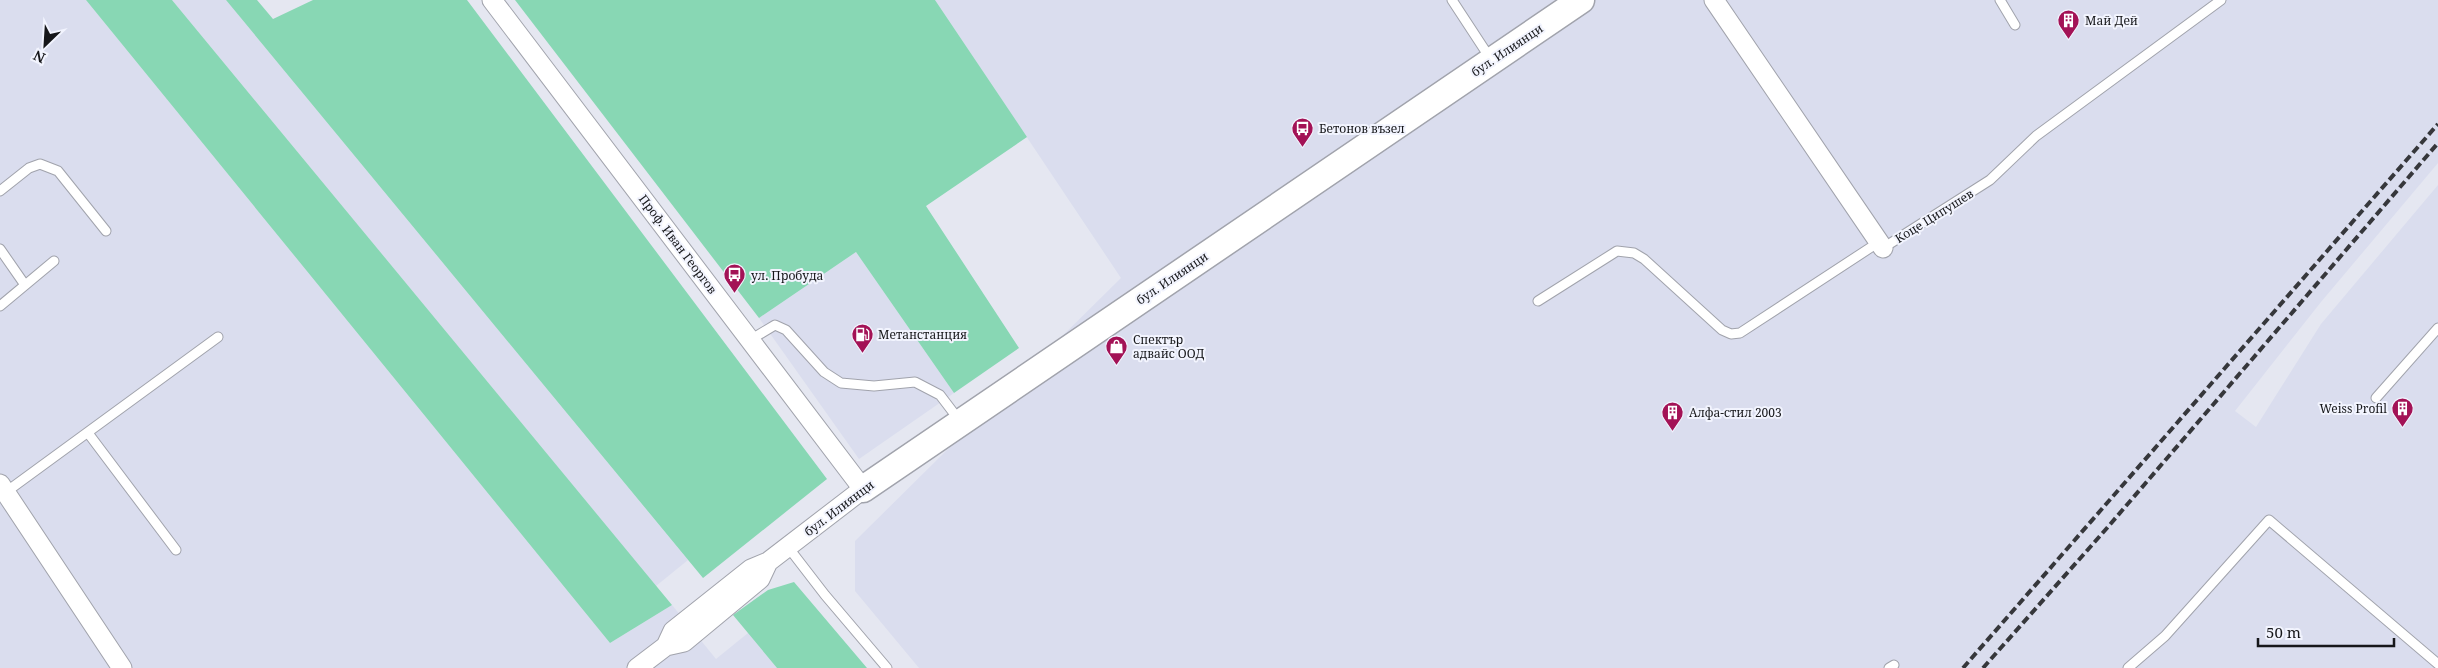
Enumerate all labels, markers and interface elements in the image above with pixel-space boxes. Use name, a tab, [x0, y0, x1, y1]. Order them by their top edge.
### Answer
building icon: Май Дей	[2057, 8, 2081, 39]
place label: Май Дей	[2085, 12, 2138, 29]
north arrow	[20, 20, 70, 70]
street label: бул. Илиянци	[1468, 20, 1546, 80]
text: N	[30, 46, 48, 68]
bus stop icon: Бетонов възел	[1291, 116, 1315, 147]
place label: Бетонов възел	[1319, 120, 1405, 137]
street label: Коце Ципушев	[1892, 185, 1977, 247]
street label: Проф. Иван Георгов	[635, 191, 721, 297]
street label: бул. Илиянци	[1133, 248, 1211, 308]
bus stop icon: ул. Пробуда	[723, 263, 747, 294]
place label: ул. Пробуда	[751, 267, 824, 284]
fuel station icon: Метанстанция	[850, 322, 874, 353]
place label: Метанстанция	[878, 326, 967, 343]
place label: Спектър адвайс ООД	[1133, 331, 1205, 362]
shop icon: Спектър адвайс ООД	[1105, 334, 1129, 365]
building icon: Weiss Profil	[2391, 396, 2415, 427]
building icon: Алфа-стил 2003	[1661, 400, 1685, 431]
place label: Weiss Profil	[2319, 400, 2387, 417]
place label: Алфа-стил 2003	[1689, 404, 1782, 421]
street label: бул. Илиянци	[801, 476, 877, 540]
scale bar	[2258, 616, 2394, 648]
text: 50 m	[2266, 622, 2301, 642]

